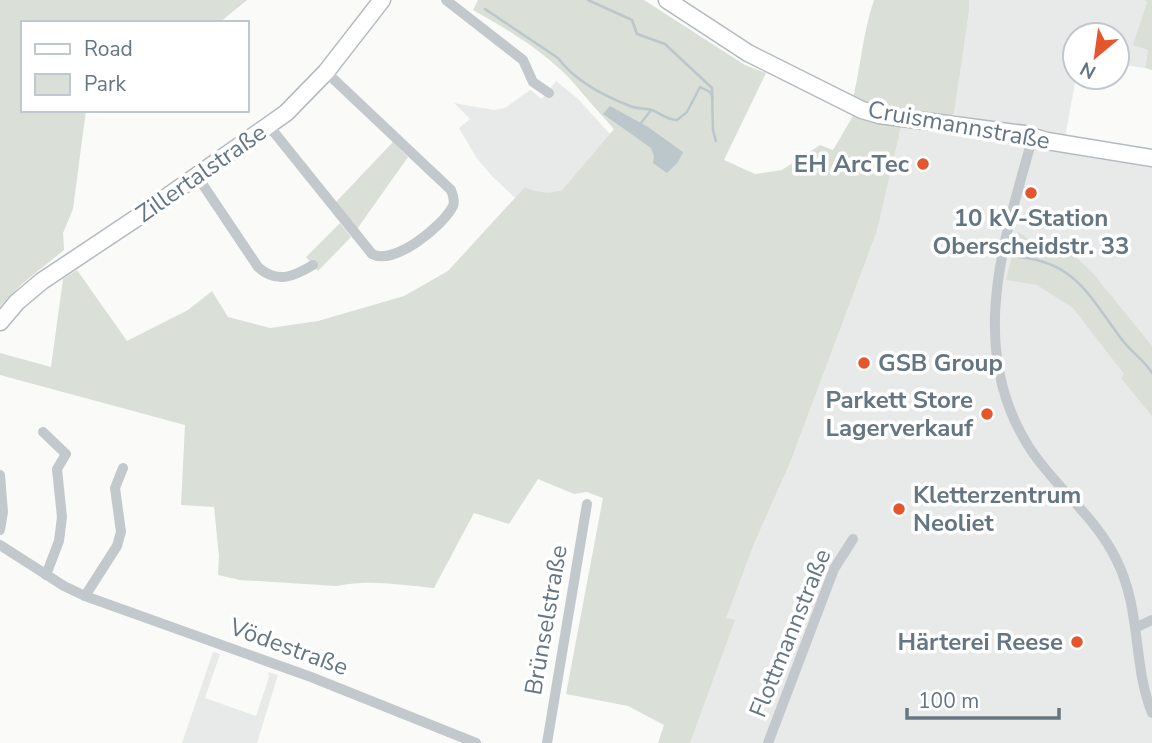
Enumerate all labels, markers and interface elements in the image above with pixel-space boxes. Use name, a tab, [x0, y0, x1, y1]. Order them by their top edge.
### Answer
legend	[21, 21, 248, 112]
north arrow	[1061, 21, 1131, 91]
text: Road	[84, 35, 133, 63]
text: N	[1076, 55, 1101, 85]
text: Park	[84, 70, 126, 98]
street label: Cruismannstraße	[865, 93, 1053, 157]
street label: Zillertalstraße	[129, 116, 273, 230]
place label: EH ArcTec	[794, 148, 910, 180]
marker: EH ArcTec	[915, 156, 931, 172]
marker: 10 kV-Station Oberscheidstr. 33	[1023, 185, 1039, 201]
place label: 10 kV-Station Oberscheidstr. 33	[932, 202, 1130, 262]
place label: GSB Group	[878, 347, 1003, 379]
marker: GSB Group	[856, 355, 872, 371]
place label: Parkett Store Lagerverkauf	[825, 384, 974, 444]
marker: Parkett Store Lagerverkauf	[979, 406, 995, 422]
place label: Kletterzentrum Neoliet	[913, 479, 1081, 539]
marker: Kletterzentrum Neoliet	[891, 501, 907, 517]
street label: Brünselstraße	[517, 542, 575, 698]
street label: Flottmannstraße	[742, 544, 838, 722]
street label: Vödestraße	[224, 610, 353, 683]
place label: Härterei Reese	[897, 626, 1063, 658]
marker: Härterei Reese	[1069, 634, 1085, 650]
scale bar	[907, 676, 1059, 720]
text: 100 m	[918, 687, 979, 715]

